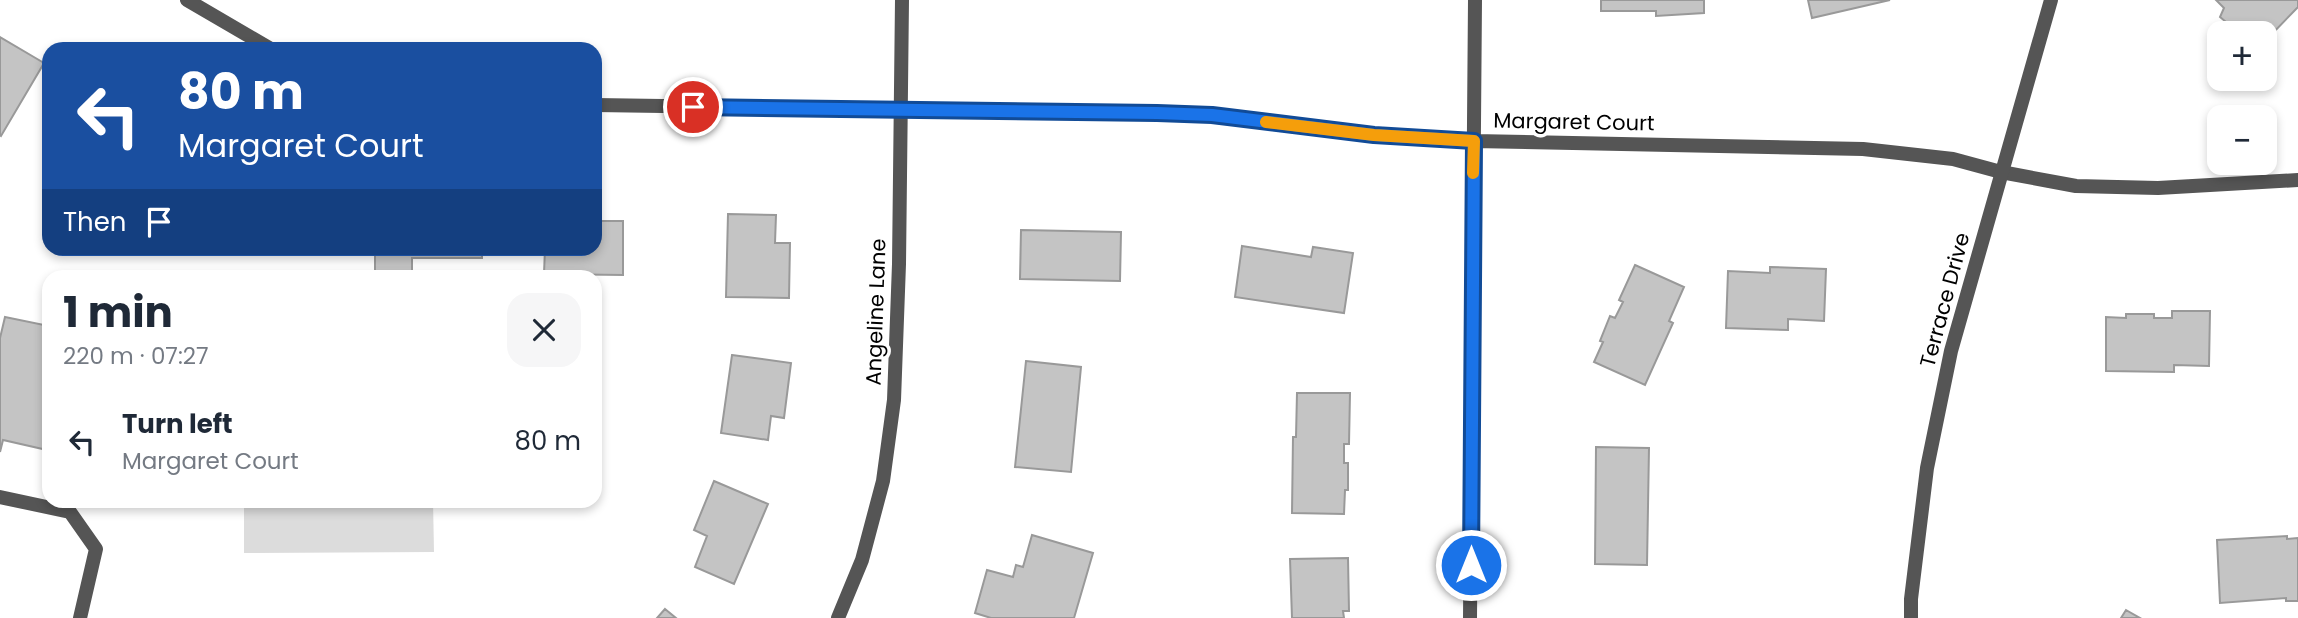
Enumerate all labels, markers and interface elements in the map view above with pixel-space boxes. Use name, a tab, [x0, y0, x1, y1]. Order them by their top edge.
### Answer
map controls	[2207, 21, 2277, 175]
button: +	[2207, 21, 2277, 91]
text: 80 m	[178, 58, 304, 126]
icon: left	[63, 70, 154, 161]
pin	[663, 77, 723, 137]
icon: arrive	[674, 88, 712, 126]
button: −	[2207, 105, 2277, 175]
street label: Margaret Court	[1493, 106, 1655, 137]
text: Margaret Court	[178, 123, 424, 168]
icon: arrive	[140, 203, 178, 241]
text: Then	[63, 204, 126, 240]
street label: Terrace Drive	[1913, 229, 1976, 370]
street label: Angeline Lane	[858, 238, 893, 386]
text: 1 min	[63, 283, 173, 342]
button: close	[507, 293, 581, 367]
text: 220 m · 07:27	[63, 340, 209, 372]
text: Turn left	[122, 406, 233, 442]
icon: left	[63, 423, 101, 461]
text: 80 m	[515, 423, 581, 459]
text: Margaret Court	[122, 445, 299, 477]
position arrow	[1434, 528, 1508, 602]

